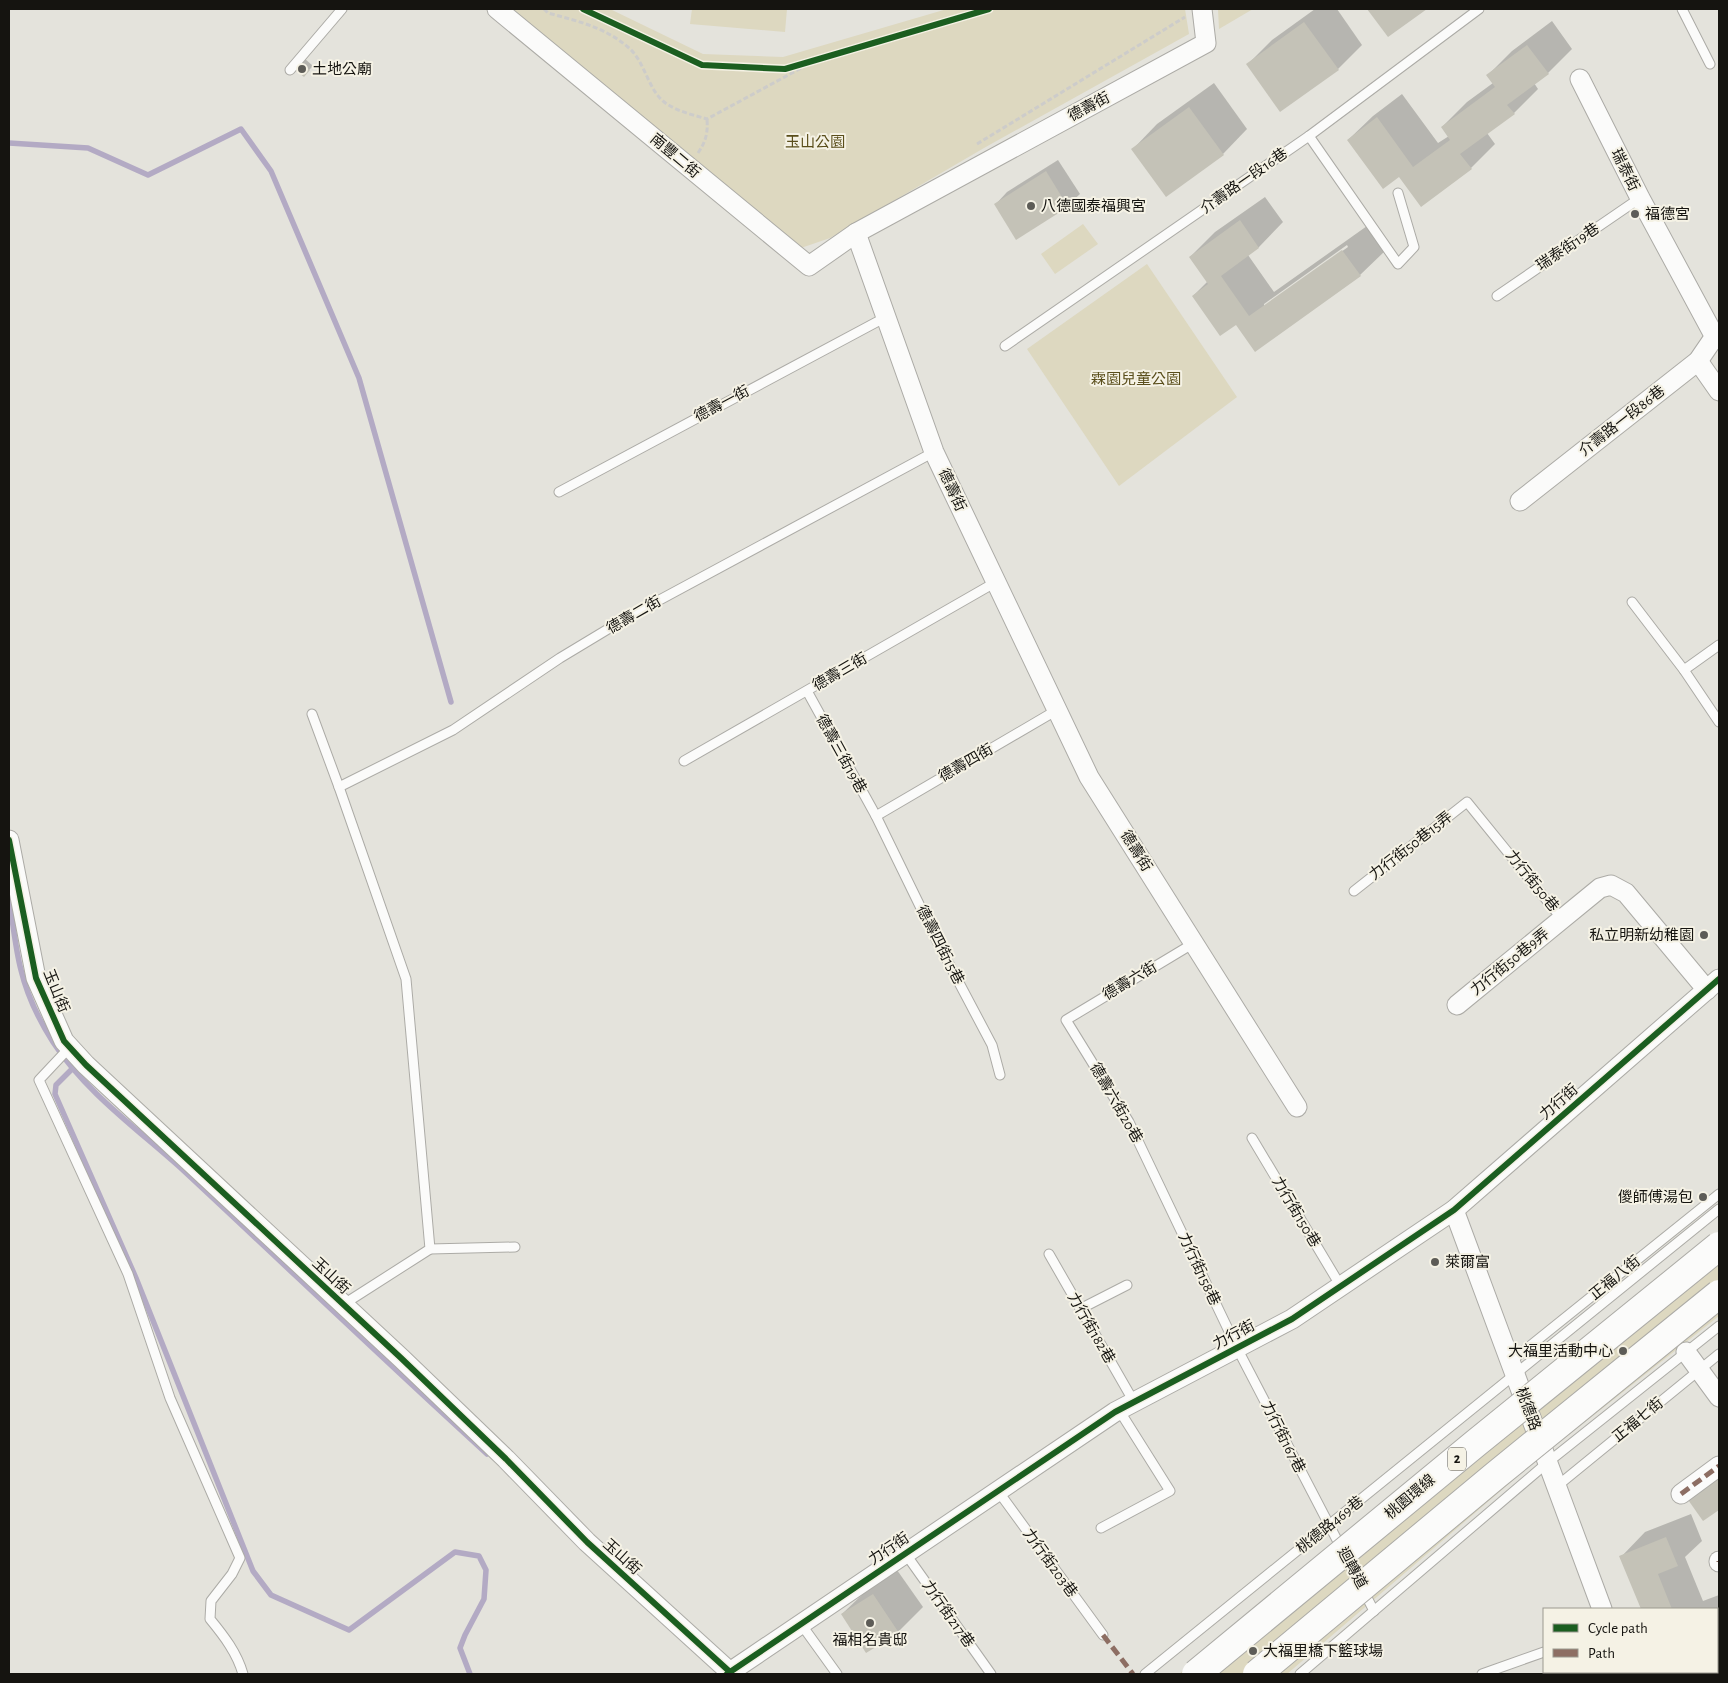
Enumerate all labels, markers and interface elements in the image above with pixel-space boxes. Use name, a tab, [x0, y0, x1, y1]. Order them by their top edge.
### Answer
place label: 土地公廟	[312, 61, 372, 77]
marker: 土地公廟	[296, 63, 308, 75]
street label: 德壽街	[1065, 88, 1112, 124]
street label: 南豐二街	[647, 130, 703, 181]
park label: 玉山公園	[785, 134, 845, 150]
street label: 介壽路一段16巷	[1197, 145, 1290, 216]
street label: 瑞泰街	[1608, 146, 1643, 194]
place label: 八德國泰福興宮	[1041, 197, 1146, 214]
marker: 八德國泰福興宮	[1025, 200, 1037, 212]
place label: 福德宮	[1645, 205, 1690, 222]
marker: 福德宮	[1629, 208, 1641, 220]
street label: 瑞泰街19巷	[1533, 219, 1602, 273]
park label: 霖園兒童公園	[1091, 371, 1181, 387]
street label: 德壽一街	[691, 382, 752, 425]
street label: 介壽路一段86巷	[1576, 382, 1668, 459]
street label: 德壽街	[936, 466, 970, 514]
street label: 德壽二街	[603, 592, 664, 636]
street label: 德壽三街	[809, 649, 870, 693]
street label: 德壽三街19巷	[813, 711, 870, 796]
street label: 德壽四街	[935, 740, 996, 784]
street label: 力行街50巷15弄	[1366, 808, 1455, 883]
street label: 德壽街	[1118, 827, 1156, 874]
street label: 力行街50巷	[1503, 847, 1562, 915]
street label: 德壽四街15巷	[914, 902, 968, 987]
street label: 力行街50巷9弄	[1467, 925, 1552, 998]
place label: 私立明新幼稚園	[1589, 927, 1694, 943]
marker: 私立明新幼稚園	[1698, 929, 1710, 941]
street label: 德壽六街	[1099, 957, 1160, 1003]
street label: 玉山街	[41, 967, 72, 1015]
street label: 德壽六街20巷	[1087, 1059, 1147, 1146]
street label: 力行街	[1536, 1081, 1581, 1122]
street label: 力行街150巷	[1269, 1174, 1324, 1250]
place label: 儍師傅湯包	[1618, 1189, 1693, 1205]
marker: 儍師傅湯包	[1697, 1191, 1709, 1203]
street label: 力行街158巷	[1176, 1230, 1223, 1308]
street label: 正福八街	[1586, 1253, 1643, 1303]
street label: 玉山街	[309, 1254, 353, 1297]
place label: 萊爾富	[1445, 1254, 1490, 1270]
marker: 萊爾富	[1429, 1256, 1441, 1268]
street label: 力行街182巷	[1065, 1289, 1118, 1366]
street label: 力行街	[1210, 1317, 1257, 1352]
place label: 大福里活動中心	[1508, 1343, 1613, 1359]
marker: 大福里活動中心	[1617, 1345, 1629, 1357]
street label: 桃德路	[1513, 1385, 1545, 1433]
street label: 正福七街	[1609, 1395, 1666, 1445]
street label: 力行街167巷	[1259, 1398, 1308, 1475]
road number: 2	[1448, 1448, 1466, 1470]
street label: 桃園環線	[1382, 1471, 1438, 1522]
street label: 桃德路469巷	[1292, 1492, 1366, 1556]
street label: 力行街203巷	[1020, 1525, 1081, 1600]
street label: 力行街	[866, 1529, 912, 1568]
street label: 玉山街	[600, 1536, 644, 1578]
street label: 迴轉道	[1335, 1544, 1371, 1591]
street label: 力行街217巷	[919, 1577, 977, 1650]
legend	[1543, 1608, 1718, 1673]
marker: 福相名貴邸	[864, 1617, 876, 1629]
text: Cycle path	[1588, 1621, 1648, 1636]
place label: 福相名貴邸	[832, 1632, 908, 1648]
place label: 大福里橋下籃球場	[1263, 1643, 1383, 1659]
marker: 大福里橋下籃球場	[1247, 1645, 1259, 1657]
text: Path	[1588, 1646, 1615, 1661]

